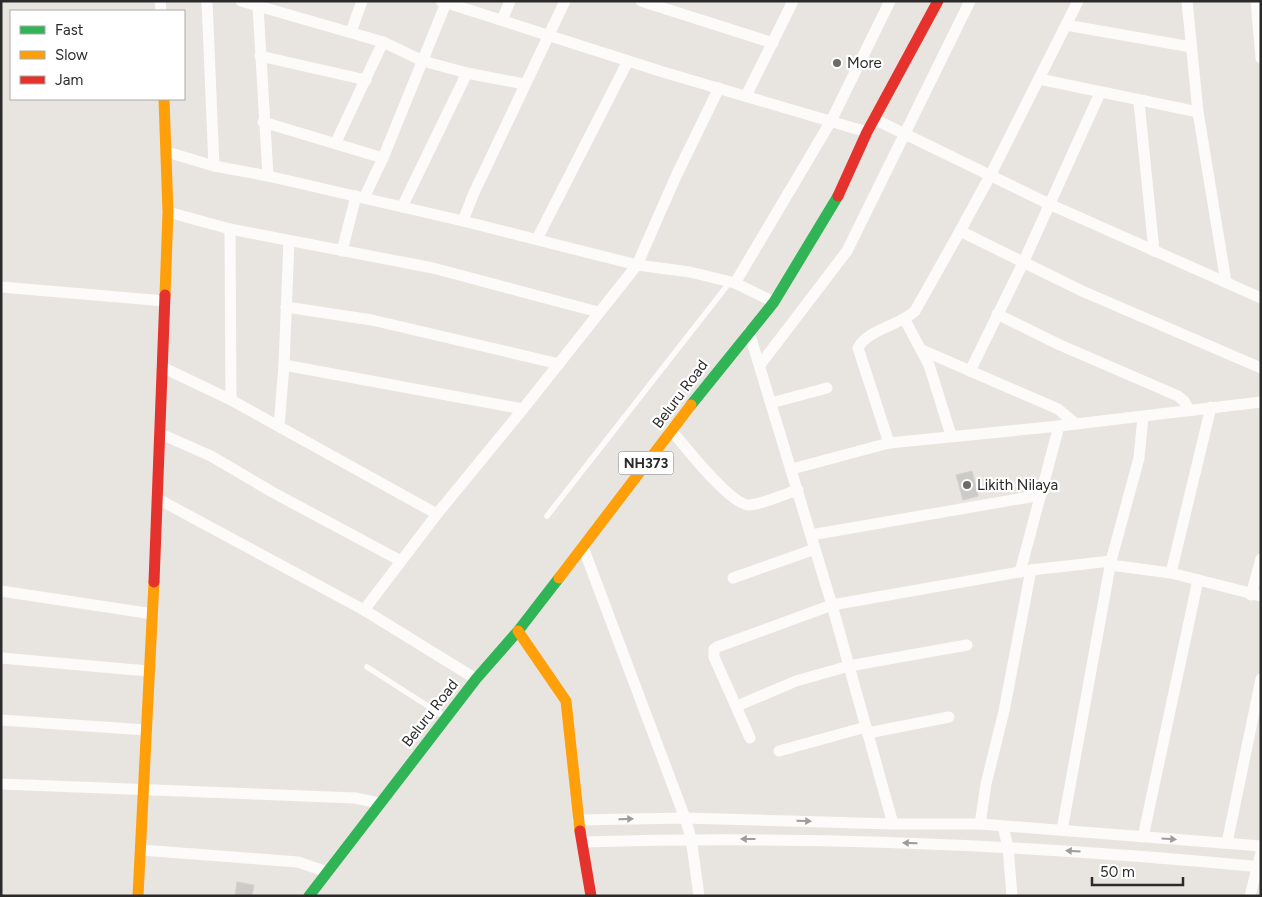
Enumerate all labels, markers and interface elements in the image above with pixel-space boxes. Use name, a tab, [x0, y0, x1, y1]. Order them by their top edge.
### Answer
legend	[10, 10, 185, 100]
text: Fast	[55, 21, 84, 39]
text: Slow	[55, 46, 88, 64]
place label: More	[847, 54, 882, 72]
marker: More	[831, 57, 843, 69]
text: Jam	[55, 71, 83, 89]
street label: Beluru Road	[649, 356, 711, 432]
road number: NH373	[618, 452, 674, 474]
place label: Likith Nilaya	[977, 476, 1058, 494]
marker: Likith Nilaya	[961, 479, 973, 491]
street label: Beluru Road	[398, 676, 462, 750]
one-way arrow	[619, 815, 635, 823]
one-way arrow	[796, 818, 812, 826]
one-way arrow	[740, 835, 756, 843]
one-way arrow	[1161, 836, 1177, 844]
one-way arrow	[902, 839, 918, 847]
one-way arrow	[1064, 847, 1080, 855]
scale bar	[1092, 854, 1183, 886]
text: 50 m	[1100, 863, 1135, 881]

